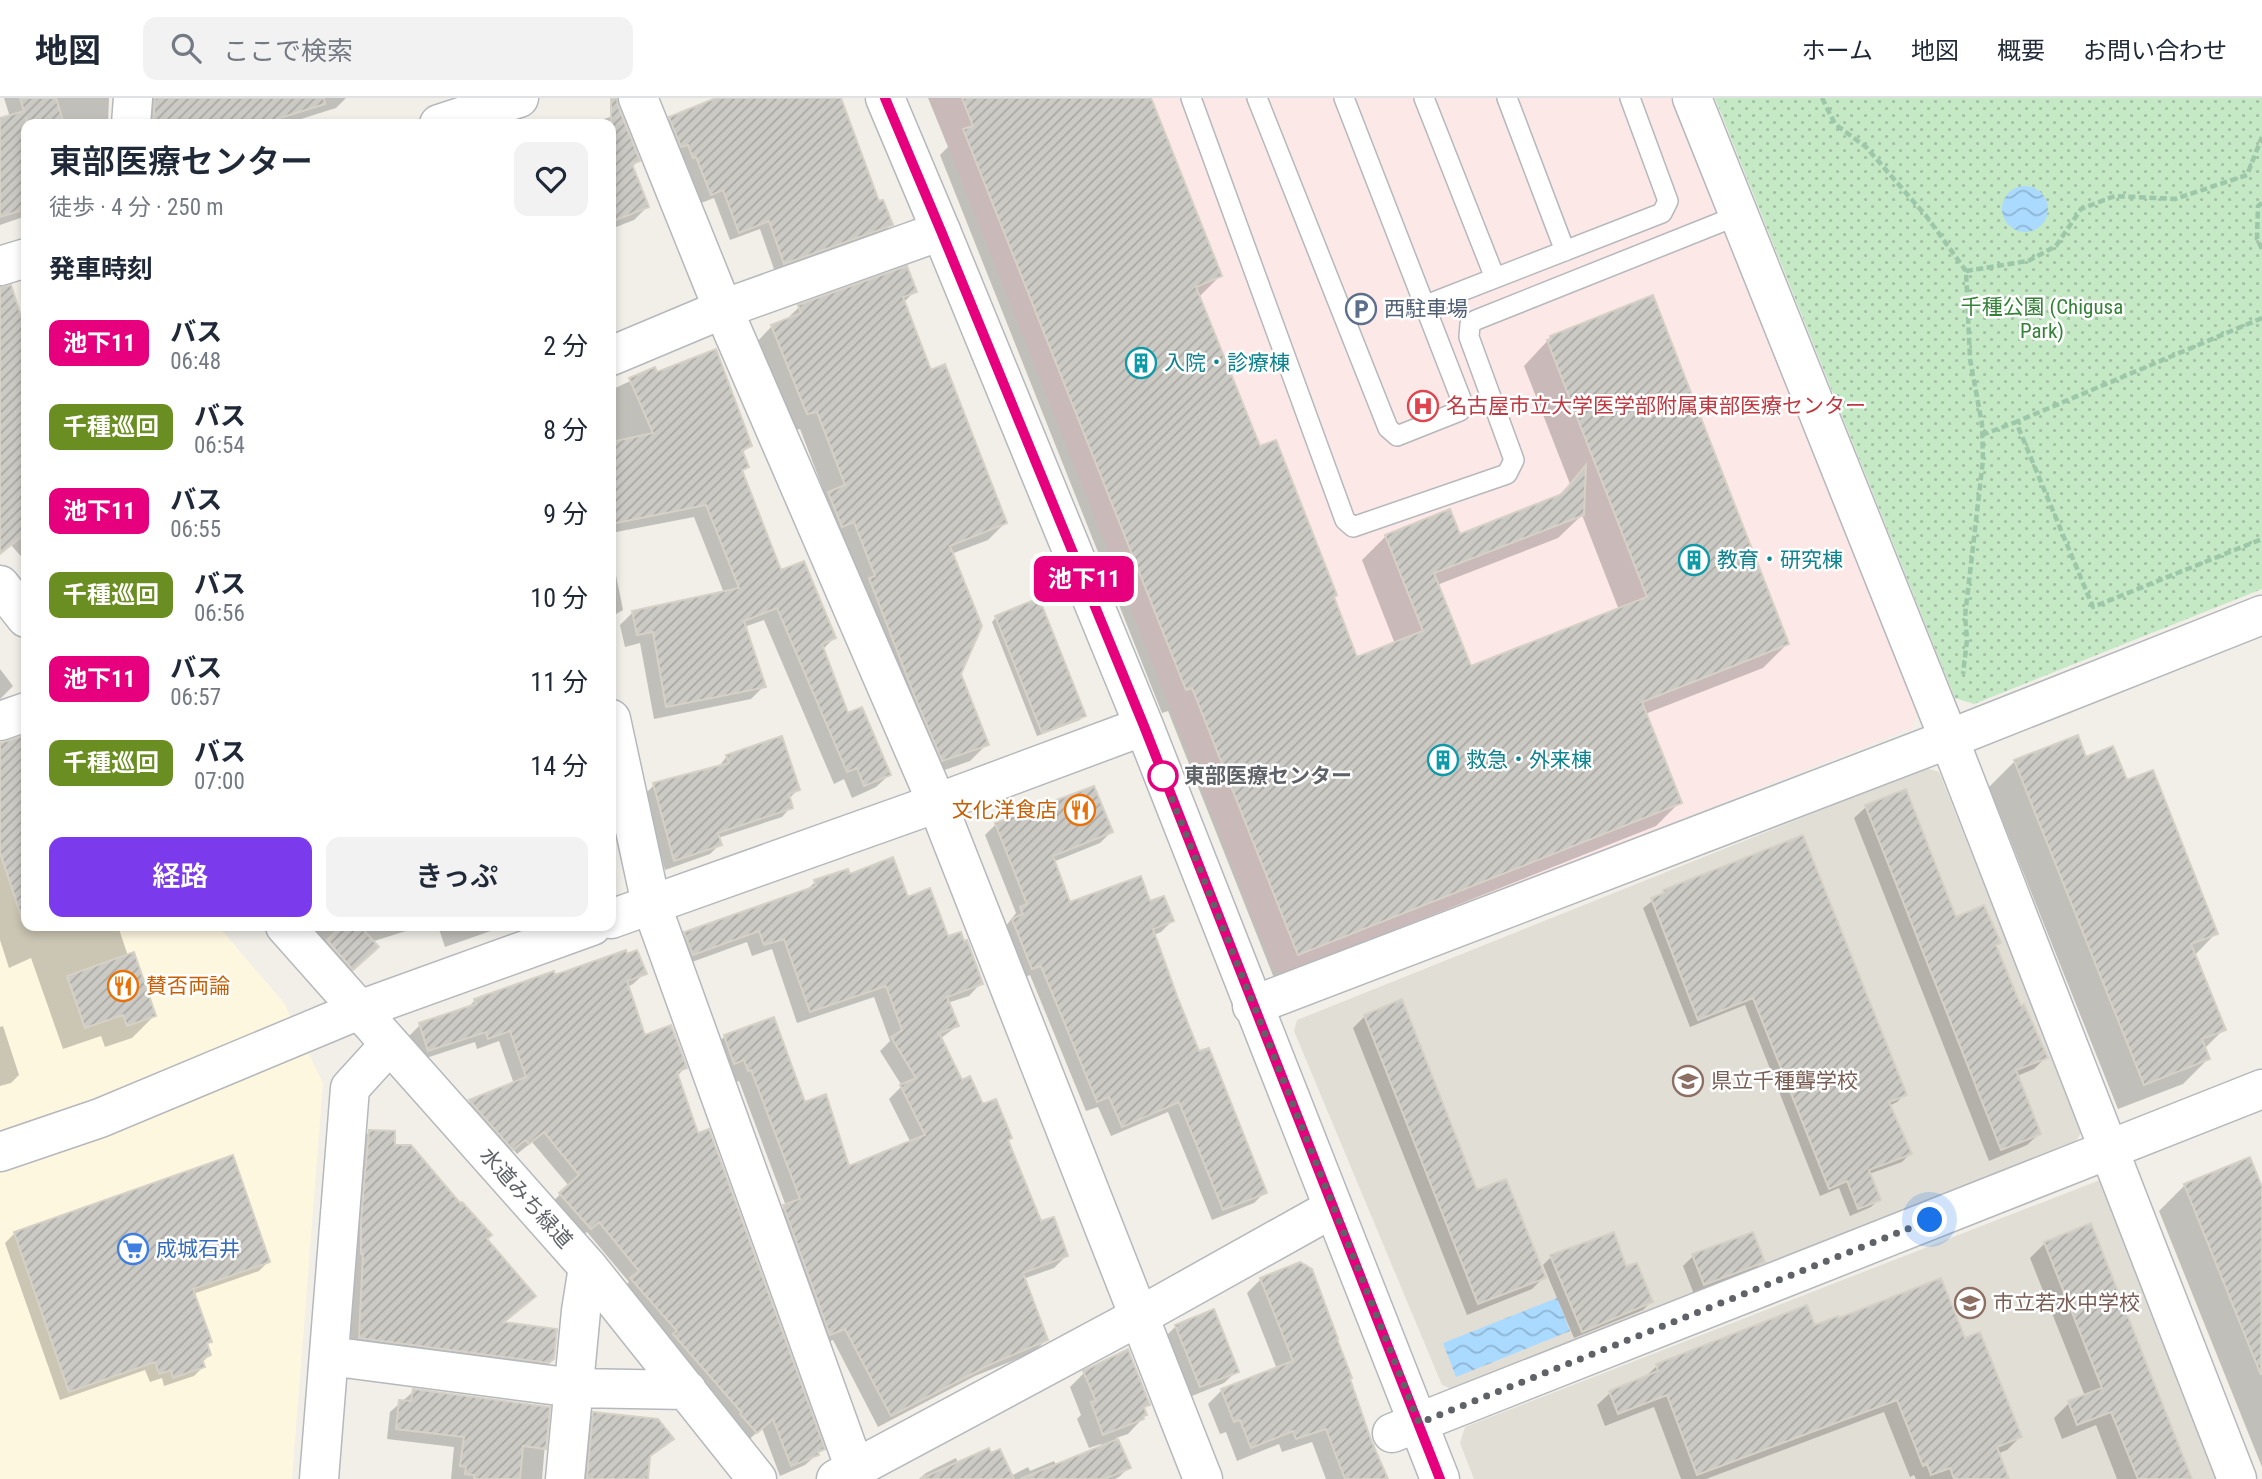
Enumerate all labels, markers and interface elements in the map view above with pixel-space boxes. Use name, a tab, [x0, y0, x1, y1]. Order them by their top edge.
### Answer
search box	[143, 17, 633, 80]
icon: search	[167, 29, 205, 67]
text: 地図	[35, 31, 101, 70]
text: ここで検索	[223, 36, 353, 66]
text: ホーム	[1802, 37, 1873, 65]
text: 地図	[1911, 37, 1959, 65]
text: 概要	[1997, 37, 2045, 65]
text: お問い合わせ	[2083, 37, 2227, 65]
text: 東部医療センター	[49, 142, 313, 181]
button: heart	[514, 142, 588, 216]
text: 徒歩 · 4 分 · 250 m	[49, 194, 224, 221]
text: 発車時刻	[49, 254, 153, 284]
parking icon: 西駐車場	[1344, 292, 1378, 326]
park label: 千種公園 (Chigusa Park)	[1961, 295, 2123, 343]
place label: 西駐車場	[1384, 297, 1468, 321]
text: バス	[170, 317, 222, 347]
text: 池下11	[63, 329, 135, 357]
text: 2 分	[543, 331, 588, 361]
building icon: 入院・診療棟	[1124, 346, 1158, 380]
text: 06:48	[170, 348, 221, 375]
place label: 入院・診療棟	[1164, 351, 1290, 375]
hospital icon: 名古屋市立大学医学部附属東部医療センター	[1406, 389, 1440, 423]
place label: 名古屋市立大学医学部附属東部医療センター	[1446, 394, 1866, 418]
text: バス	[194, 401, 246, 431]
text: 千種巡回	[63, 413, 159, 441]
text: 8 分	[543, 415, 588, 445]
text: 06:54	[194, 432, 245, 459]
text: バス	[170, 485, 222, 515]
text: 池下11	[63, 497, 135, 525]
text: 9 分	[543, 499, 588, 529]
text: 06:55	[170, 516, 221, 543]
building icon: 教育・研究棟	[1677, 543, 1711, 577]
place label: 教育・研究棟	[1717, 548, 1843, 572]
line badge: 池下11	[1035, 556, 1133, 602]
text: 池下11	[1048, 565, 1120, 593]
text: バス	[194, 569, 246, 599]
text: 千種巡回	[63, 581, 159, 609]
text: 10 分	[530, 583, 588, 613]
text: 06:56	[194, 600, 245, 627]
text: バス	[170, 653, 222, 683]
text: 池下11	[63, 665, 135, 693]
text: 11 分	[530, 667, 588, 697]
text: 06:57	[170, 684, 221, 711]
text: バス	[194, 737, 246, 767]
building icon: 救急・外来棟	[1426, 743, 1460, 777]
place label: 救急・外来棟	[1466, 748, 1592, 772]
text: 千種巡回	[63, 749, 159, 777]
text: 14 分	[530, 751, 588, 781]
marker: 東部医療センター	[1148, 761, 1178, 791]
place label: 東部医療センター	[1184, 764, 1352, 788]
text: 07:00	[194, 768, 245, 795]
restaurant icon: 文化洋食店	[1063, 793, 1097, 827]
place label: 文化洋食店	[952, 798, 1057, 822]
button: 経路	[49, 837, 312, 917]
button: きっぷ	[326, 837, 588, 917]
restaurant icon: 賛否両論	[106, 969, 140, 1003]
place label: 賛否両論	[146, 974, 230, 998]
school or university icon: 県立千種聾学校	[1671, 1064, 1705, 1098]
place label: 県立千種聾学校	[1711, 1069, 1858, 1093]
street label: 水道みち緑道	[475, 1143, 577, 1253]
your location	[1912, 1202, 1947, 1237]
supermarket icon: 成城石井	[116, 1232, 150, 1266]
place label: 成城石井	[156, 1237, 240, 1261]
school or university icon: 市立若水中学校	[1953, 1286, 1987, 1320]
place label: 市立若水中学校	[1993, 1291, 2140, 1315]

